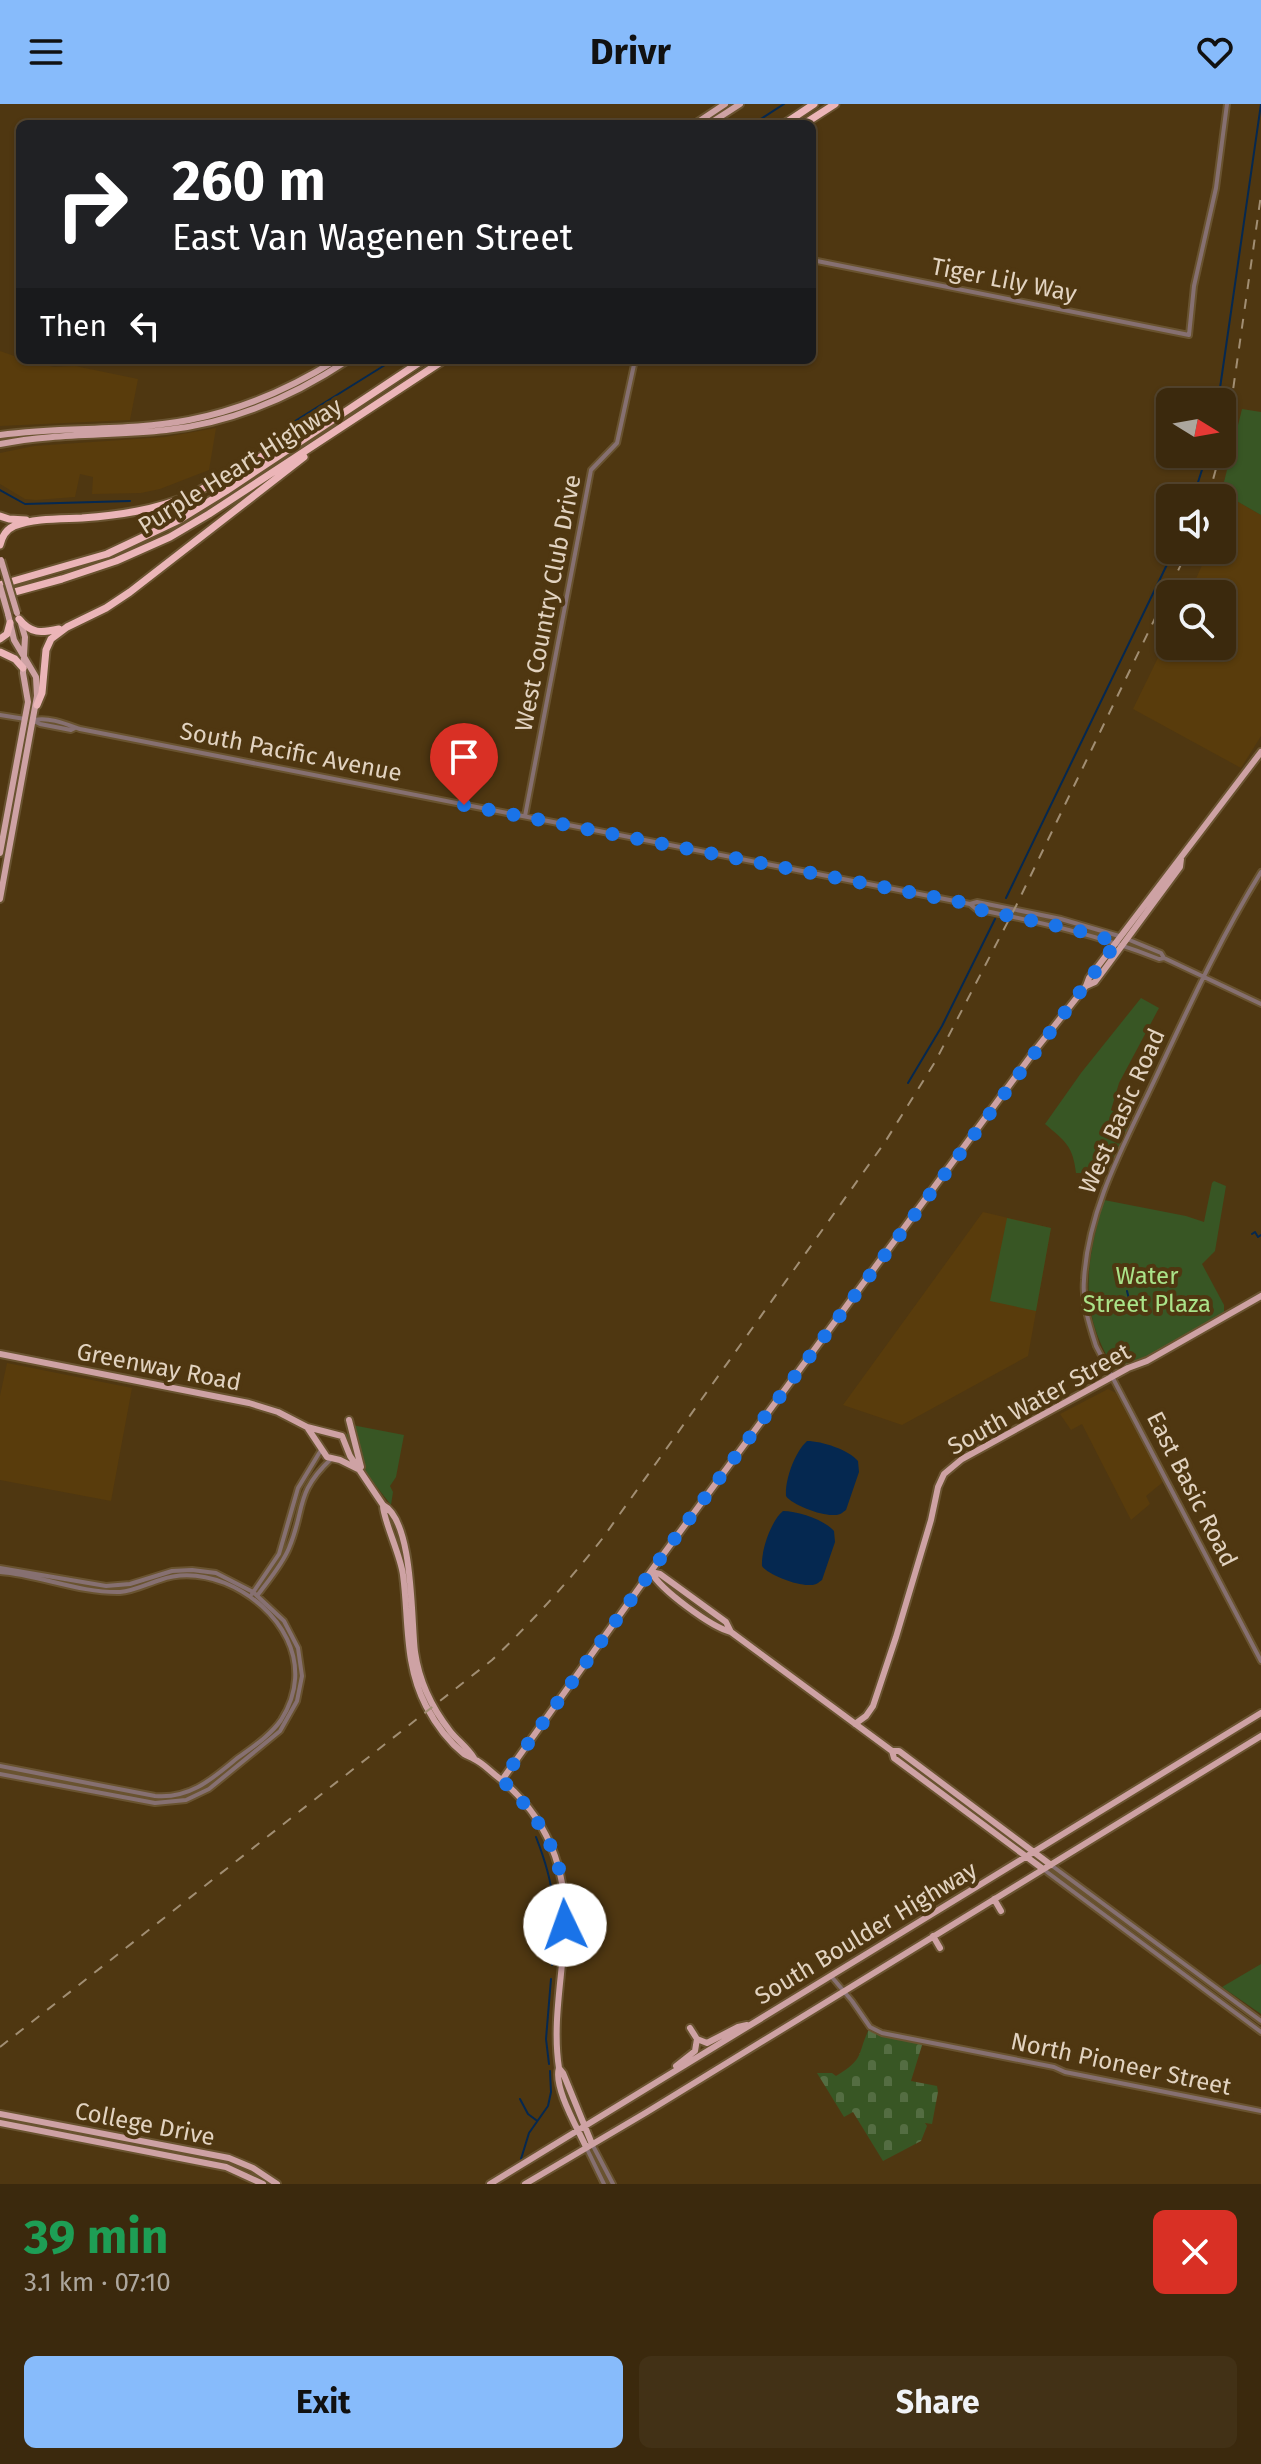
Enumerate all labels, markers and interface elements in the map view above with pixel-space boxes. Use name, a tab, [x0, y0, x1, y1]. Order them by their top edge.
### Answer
icon: menu	[24, 30, 68, 74]
text: Drivr	[590, 30, 671, 74]
icon: heart	[1193, 30, 1237, 74]
text: 260 m	[172, 148, 326, 215]
icon: right	[40, 152, 144, 256]
text: East Van Wagenen Street	[172, 216, 573, 260]
street label: Tiger Lily Way	[929, 252, 1079, 308]
icon: left	[123, 304, 167, 348]
text: Then	[40, 308, 107, 344]
north arrow	[1156, 388, 1236, 468]
map controls	[1156, 388, 1236, 660]
street label: Purple Heart Highway	[133, 392, 347, 540]
street label: West Country Club Drive	[509, 472, 587, 734]
button: sound	[1156, 484, 1236, 564]
button: search	[1156, 580, 1236, 660]
street label: South Pacific Avenue	[178, 717, 404, 787]
pin	[430, 723, 498, 805]
icon: arrive	[442, 735, 486, 779]
street label: West Basic Road	[1073, 1024, 1171, 1198]
park label: Water Street Plaza	[1083, 1262, 1211, 1318]
street label: Greenway Road	[74, 1337, 244, 1397]
street label: South Water Street	[943, 1337, 1135, 1461]
street label: East Basic Road	[1141, 1407, 1243, 1571]
street label: South Boulder Highway	[750, 1856, 982, 2010]
position arrow	[523, 1883, 607, 1967]
street label: North Pioneer Street	[1008, 2027, 1234, 2101]
street label: College Drive	[73, 2097, 217, 2151]
text: 39 min	[24, 2208, 168, 2266]
button: close	[1153, 2210, 1237, 2294]
text: 3.1 km · 07:10	[24, 2267, 171, 2298]
button: Exit	[24, 2356, 623, 2448]
button: Share	[639, 2356, 1237, 2448]

